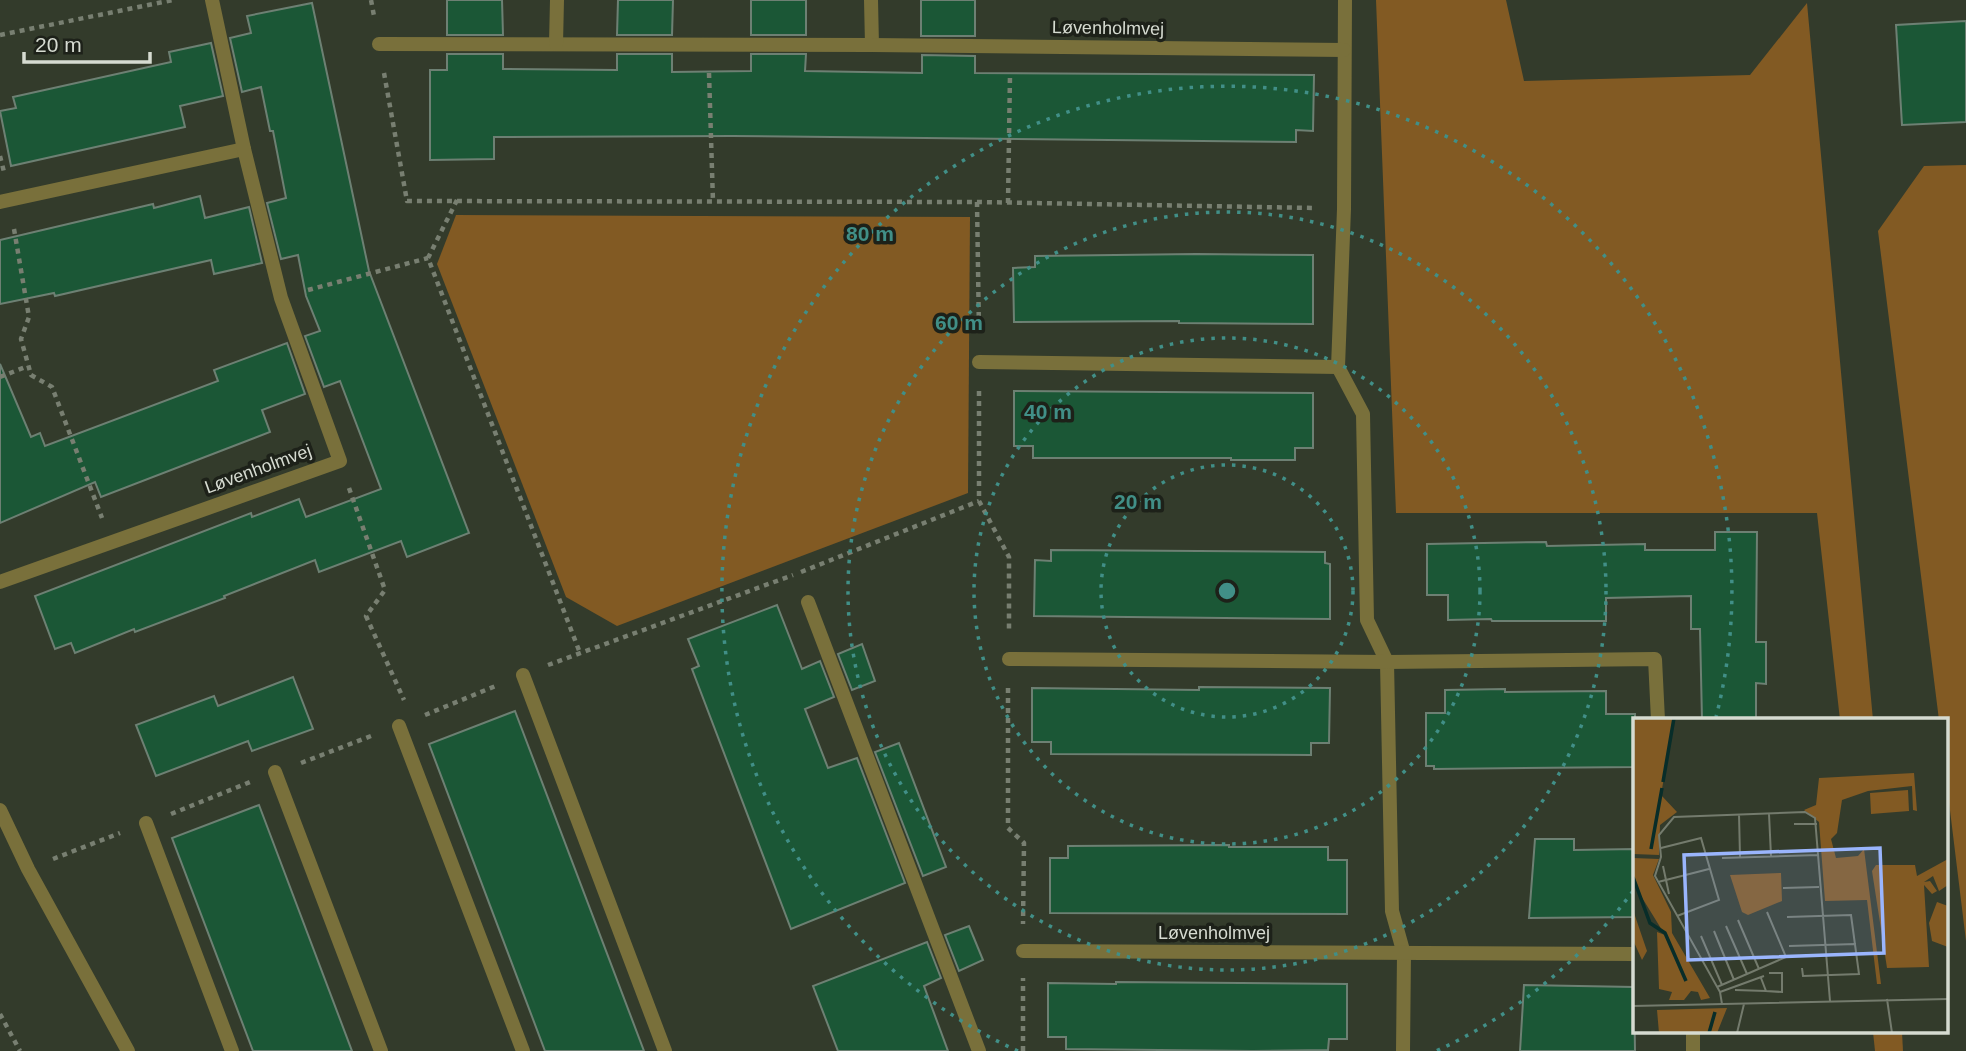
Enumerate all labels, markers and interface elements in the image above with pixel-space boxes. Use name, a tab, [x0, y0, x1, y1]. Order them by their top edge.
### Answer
street label: Løvenholmvej	[1052, 17, 1164, 39]
scale bar	[24, 21, 150, 65]
text: 20 m	[35, 33, 82, 56]
text: 80 m	[846, 222, 894, 245]
text: 60 m	[935, 311, 983, 334]
text: 40 m	[1024, 400, 1072, 423]
street label: Løvenholmvej	[202, 440, 314, 498]
text: 20 m	[1114, 490, 1162, 513]
centre of rings	[1215, 579, 1239, 603]
inset map	[1633, 718, 1948, 1034]
street label: Løvenholmvej	[1158, 923, 1270, 943]

